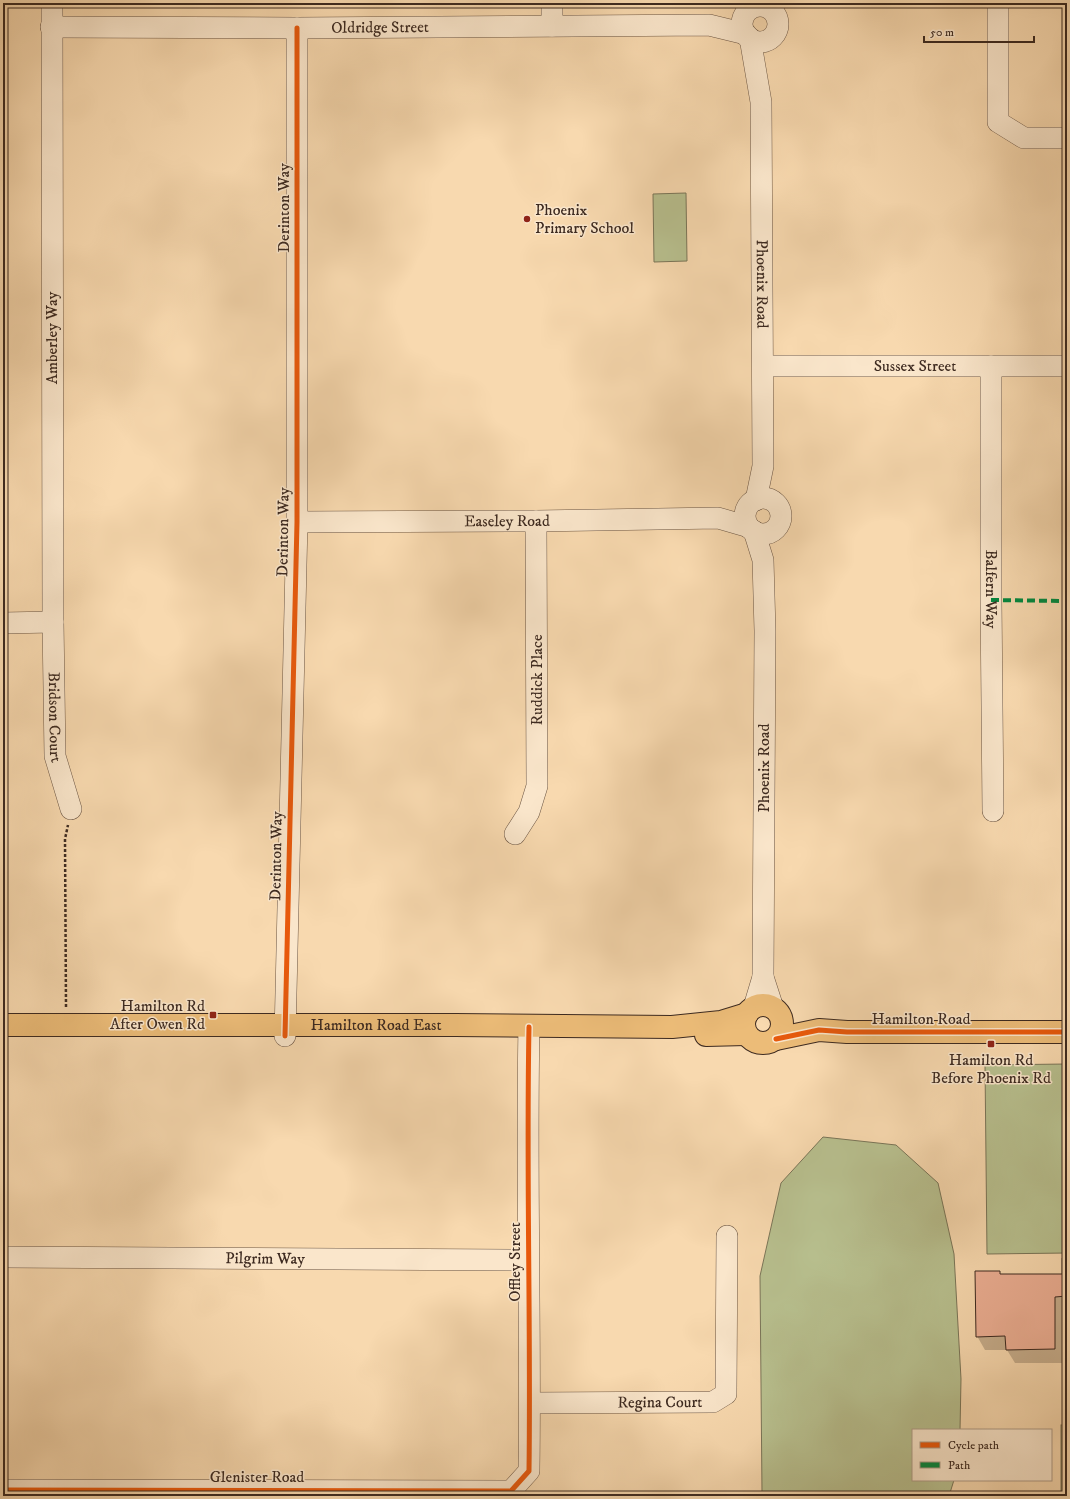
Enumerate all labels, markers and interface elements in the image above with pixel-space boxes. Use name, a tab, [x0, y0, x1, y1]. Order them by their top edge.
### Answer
street label: Oldridge Street	[331, 17, 429, 38]
scale bar	[924, 18, 1034, 44]
text: 50 m	[930, 25, 954, 40]
street label: Derinton Way	[274, 163, 294, 253]
place label: Phoenix Primary School	[535, 200, 634, 238]
marker: Phoenix Primary School	[522, 214, 532, 224]
street label: Phoenix Road	[752, 240, 772, 329]
street label: Amberley Way	[42, 291, 62, 384]
street label: Sussex Street	[874, 356, 956, 376]
street label: Derinton Way	[272, 487, 294, 577]
street label: Easeley Road	[464, 511, 550, 531]
street label: Balfern Way	[981, 549, 1001, 629]
street label: Ruddick Place	[527, 634, 547, 726]
street label: Bridson Court	[44, 672, 66, 765]
street label: Phoenix Road	[754, 724, 774, 812]
street label: Derinton Way	[265, 811, 287, 901]
place label: Hamilton Rd After Owen Rd	[110, 996, 205, 1034]
street label: Hamilton Road	[872, 1009, 970, 1029]
marker: Hamilton Rd After Owen Rd	[208, 1010, 218, 1020]
street label: Hamilton Road East	[310, 1015, 442, 1035]
marker: Hamilton Rd Before Phoenix Rd	[986, 1039, 996, 1049]
place label: Hamilton Rd Before Phoenix Rd	[931, 1050, 1051, 1088]
street label: Offley Street	[505, 1222, 525, 1302]
street label: Pilgrim Way	[225, 1248, 305, 1269]
street label: Regina Court	[617, 1392, 703, 1413]
legend	[912, 1429, 1052, 1481]
text: Cycle path	[948, 1438, 1000, 1453]
text: Path	[948, 1458, 971, 1473]
street label: Glenister Road	[210, 1467, 304, 1487]

